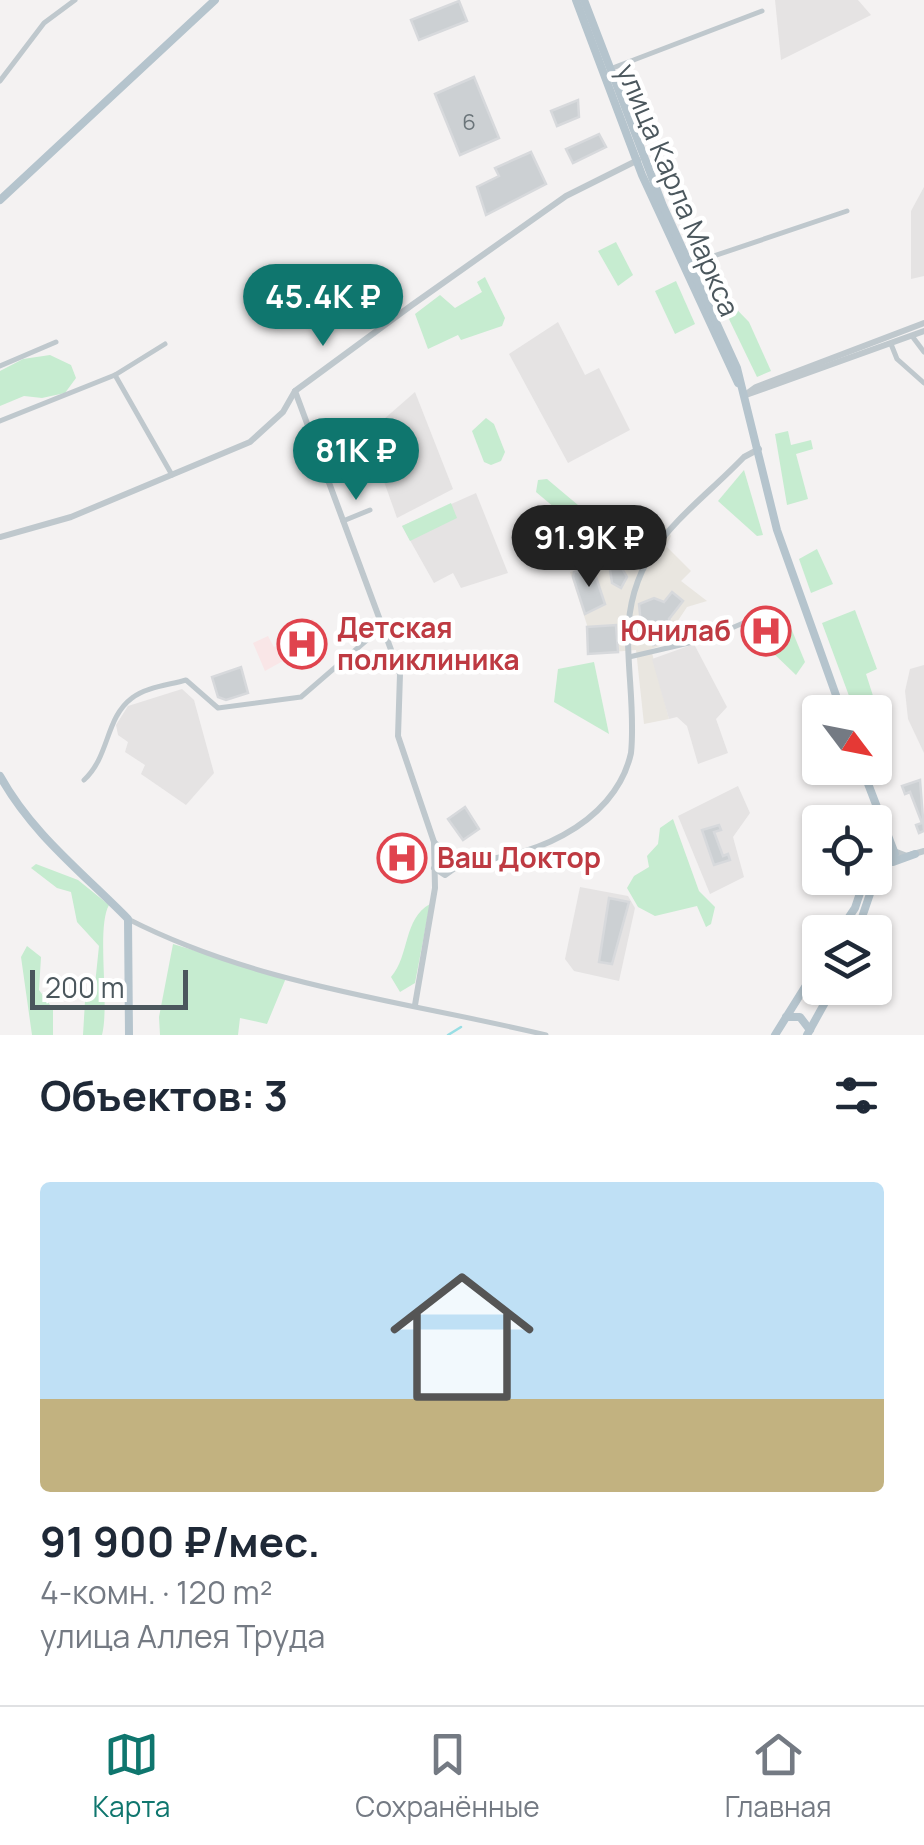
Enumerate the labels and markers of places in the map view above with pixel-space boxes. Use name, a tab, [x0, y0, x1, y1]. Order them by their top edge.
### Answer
pin: 45.4K ₽	[231, 264, 415, 349]
pin: 81K ₽	[286, 418, 426, 503]
pin: 91.9K ₽	[497, 505, 681, 590]
hospital icon: Юнилаб	[740, 605, 792, 657]
place label: Детская поликлиника	[337, 608, 520, 678]
place label: Юнилаб	[620, 611, 731, 649]
hospital icon: Детская поликлиника	[276, 618, 328, 670]
hospital icon: Ваш Доктор	[376, 832, 428, 884]
place label: Ваш Доктор	[437, 838, 601, 876]

